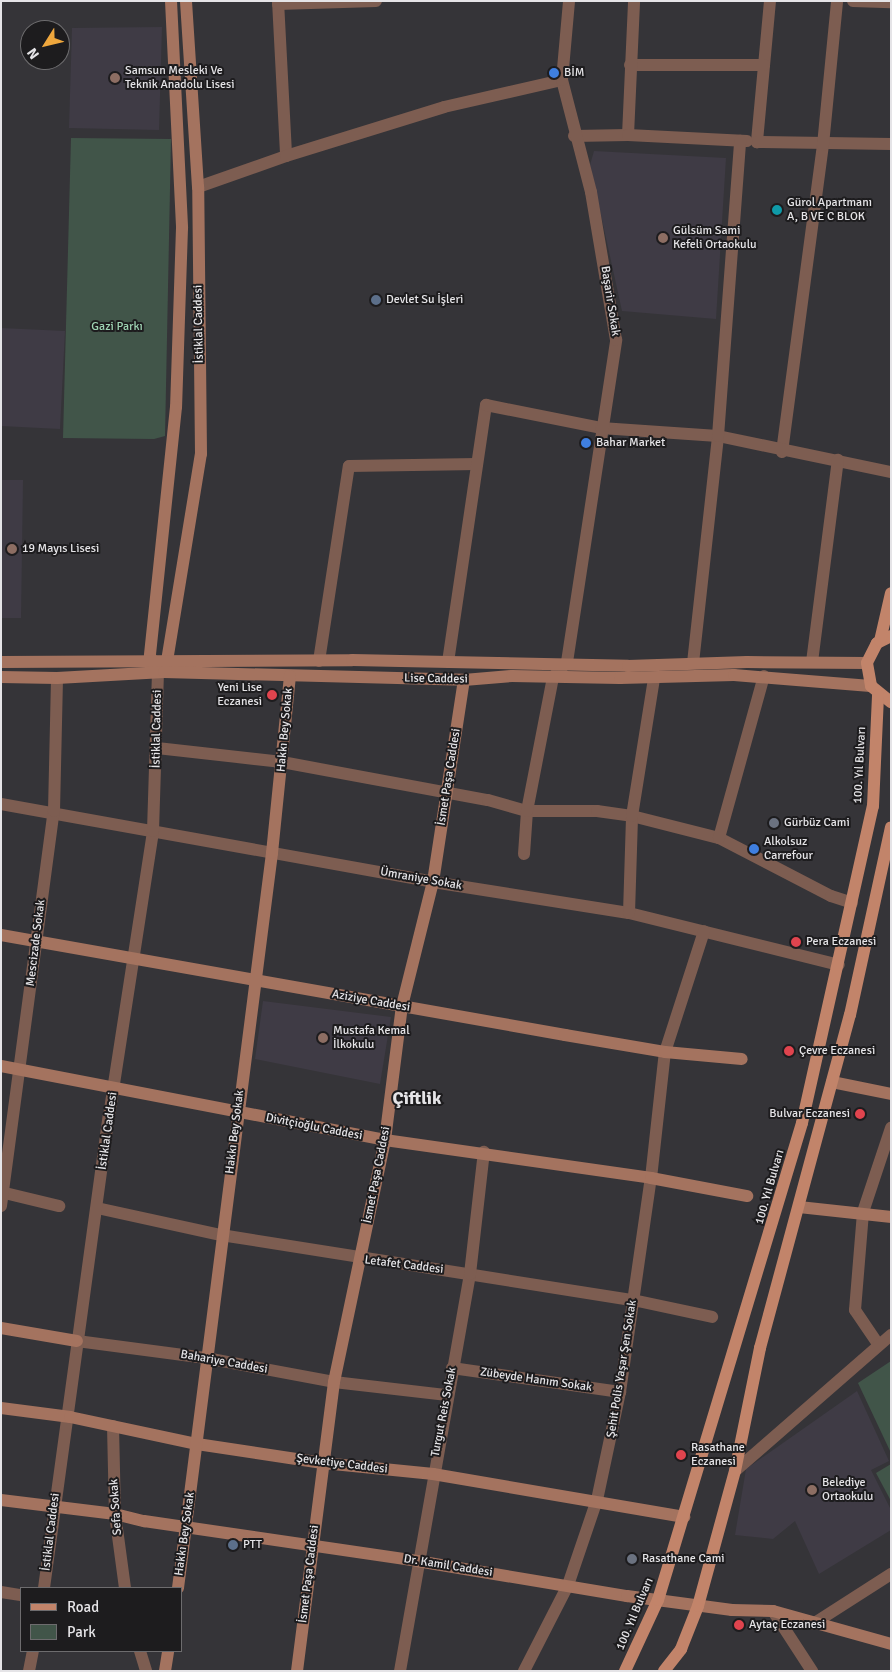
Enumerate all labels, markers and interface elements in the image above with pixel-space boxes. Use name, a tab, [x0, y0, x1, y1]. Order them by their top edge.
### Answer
north arrow	[20, 20, 70, 70]
text: N	[24, 45, 43, 62]
place label: Samsun Mesleki Ve Teknik Anadolu Lisesi	[125, 64, 235, 92]
place label: BİM	[564, 66, 584, 80]
marker: BİM	[548, 67, 560, 79]
marker: Samsun Mesleki Ve Teknik Anadolu Lisesi	[109, 72, 121, 84]
place label: Gürol Apartmanı A, B VE C BLOK	[787, 196, 872, 224]
marker: Gürol Apartmanı A, B VE C BLOK	[771, 204, 783, 216]
place label: Gülsüm Sami Kefeli Ortaokulu	[673, 224, 757, 252]
marker: Gülsüm Sami Kefeli Ortaokulu	[657, 232, 669, 244]
street label: Başarir Sokak	[597, 265, 623, 337]
street label: İstiklal Caddesi	[191, 285, 207, 363]
place label: Devlet Su İşleri	[386, 293, 463, 307]
marker: Devlet Su İşleri	[370, 294, 382, 306]
park label: Gazi Parkı	[91, 320, 143, 334]
place label: Bahar Market	[596, 436, 665, 450]
marker: Bahar Market	[580, 437, 592, 449]
place label: 19 Mayıs Lisesi	[22, 542, 99, 556]
marker: 19 Mayıs Lisesi	[6, 543, 18, 555]
street label: Lise Caddesi	[404, 671, 468, 687]
place label: Yeni Lise Eczanesi	[217, 681, 262, 709]
street label: Hakkı Bey Sokak	[274, 687, 296, 773]
marker: Yeni Lise Eczanesi	[266, 689, 278, 701]
street label: İstiklal Caddesi	[149, 690, 165, 768]
street label: 100. Yıl Bulvarı	[851, 726, 869, 804]
street label: İsmet Paşa Caddesi	[434, 727, 464, 827]
place label: Gürbüz Cami	[784, 816, 850, 830]
marker: Gürbüz Cami	[768, 817, 780, 829]
place label: Alkolsuz Carrefour	[764, 835, 813, 863]
marker: Alkolsuz Carrefour	[748, 843, 760, 855]
street label: Ümraniye Sokak	[379, 865, 463, 893]
street label: Mescizade Sokak	[24, 899, 48, 987]
place label: Pera Eczanesi	[806, 935, 876, 949]
marker: Pera Eczanesi	[790, 936, 802, 948]
street label: Aziziye Caddesi	[331, 987, 411, 1015]
place label: Mustafa Kemal İlkokulu	[333, 1024, 410, 1052]
marker: Mustafa Kemal İlkokulu	[317, 1032, 329, 1044]
place label: Çevre Eczanesi	[799, 1044, 875, 1058]
marker: Çevre Eczanesi	[783, 1045, 795, 1057]
district label: Çiftlik	[393, 1087, 441, 1109]
street label: Hakkı Bey Sokak	[223, 1089, 247, 1175]
street label: İstiklal Caddesi	[95, 1091, 121, 1171]
place label: Bulvar Eczanesi	[769, 1107, 850, 1121]
marker: Bulvar Eczanesi	[854, 1108, 866, 1120]
street label: Divitçioğlu Caddesi	[264, 1111, 364, 1143]
street label: İsmet Paşa Caddesi	[361, 1125, 393, 1225]
street label: 100. Yıl Bulvarı	[752, 1148, 788, 1226]
street label: Letafet Caddesi	[364, 1253, 444, 1277]
street label: Şehit Polis Yaşar Şen Sokak	[604, 1299, 640, 1439]
street label: Bahariye Caddesi	[179, 1347, 269, 1377]
street label: Zübeyde Hanım Sokak	[479, 1365, 593, 1395]
street label: Turgut Reis Sokak	[428, 1366, 460, 1458]
place label: Rasathane Eczanesi	[691, 1441, 745, 1469]
marker: Rasathane Eczanesi	[675, 1449, 687, 1461]
street label: Şevketiye Caddesi	[296, 1451, 388, 1477]
place label: Belediye Ortaokulu	[822, 1476, 873, 1504]
street label: Sefa Sokak	[107, 1478, 125, 1536]
marker: Belediye Ortaokulu	[806, 1484, 818, 1496]
street label: Hakkı Bey Sokak	[172, 1491, 198, 1577]
street label: İstiklal Caddesi	[39, 1492, 63, 1572]
street label: İsmet Paşa Caddesi	[296, 1524, 322, 1624]
place label: PTT	[243, 1538, 262, 1552]
marker: PTT	[227, 1539, 239, 1551]
street label: Dr. Kamil Caddesi	[403, 1552, 493, 1580]
place label: Rasathane Cami	[642, 1552, 724, 1566]
marker: Rasathane Cami	[626, 1553, 638, 1565]
street label: 100. Yıl Bulvarı	[613, 1576, 657, 1652]
legend	[20, 1587, 182, 1652]
text: Road	[67, 1598, 99, 1616]
place label: Aytaç Eczanesi	[749, 1618, 825, 1632]
marker: Aytaç Eczanesi	[733, 1619, 745, 1631]
text: Park	[67, 1623, 96, 1641]

